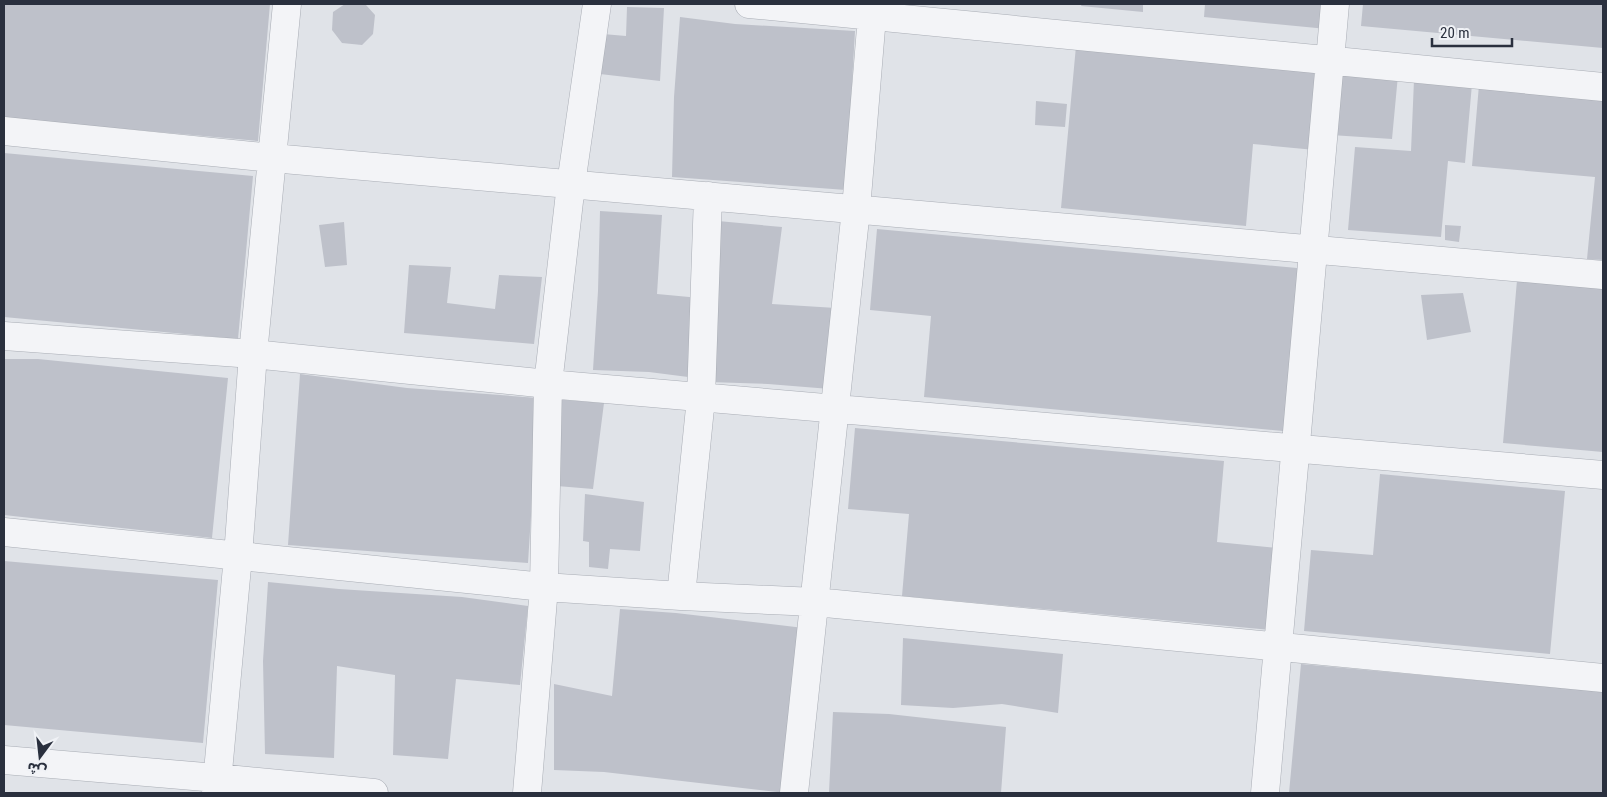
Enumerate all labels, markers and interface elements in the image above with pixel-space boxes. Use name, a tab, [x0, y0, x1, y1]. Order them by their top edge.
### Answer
scale bar	[1432, 15, 1512, 47]
text: 20 m	[1440, 24, 1470, 42]
north arrow	[15, 732, 65, 782]
text: ش	[25, 759, 48, 780]

